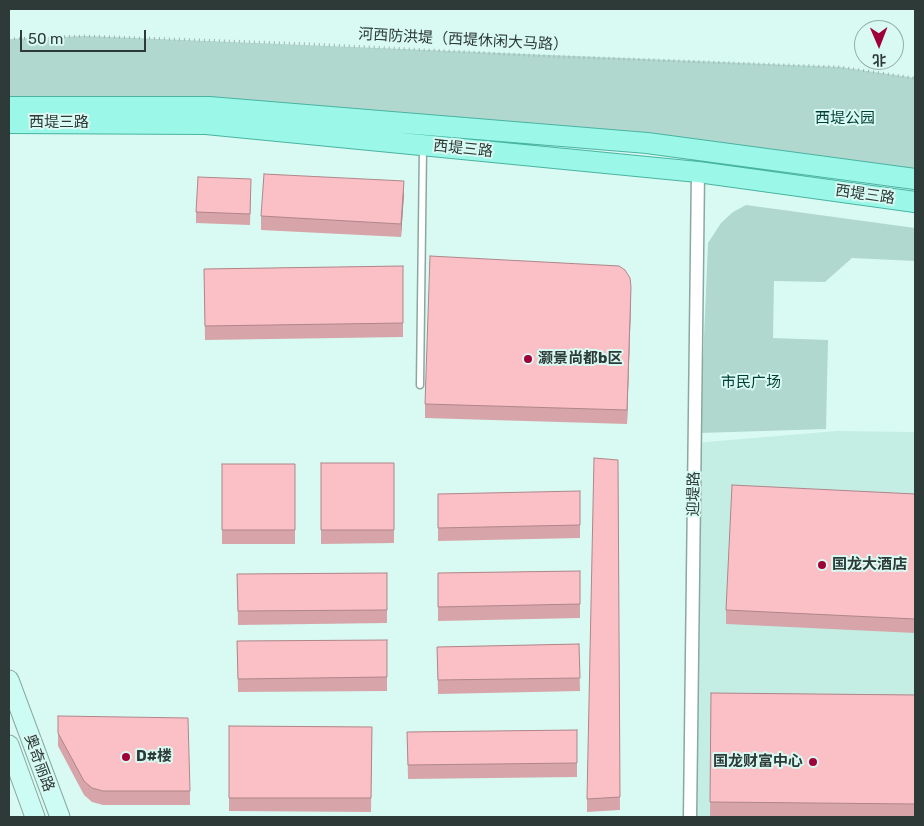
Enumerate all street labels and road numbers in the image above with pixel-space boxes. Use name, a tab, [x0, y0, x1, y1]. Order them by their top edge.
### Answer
street label: 河西防洪堤（西堤休闲大马路）	[358, 26, 568, 54]
street label: 西堤三路	[29, 114, 89, 132]
street label: 西堤三路	[432, 137, 494, 161]
street label: 西堤三路	[834, 182, 896, 208]
street label: 迎堤路	[685, 471, 703, 517]
street label: 奥奇丽路	[20, 732, 58, 794]

